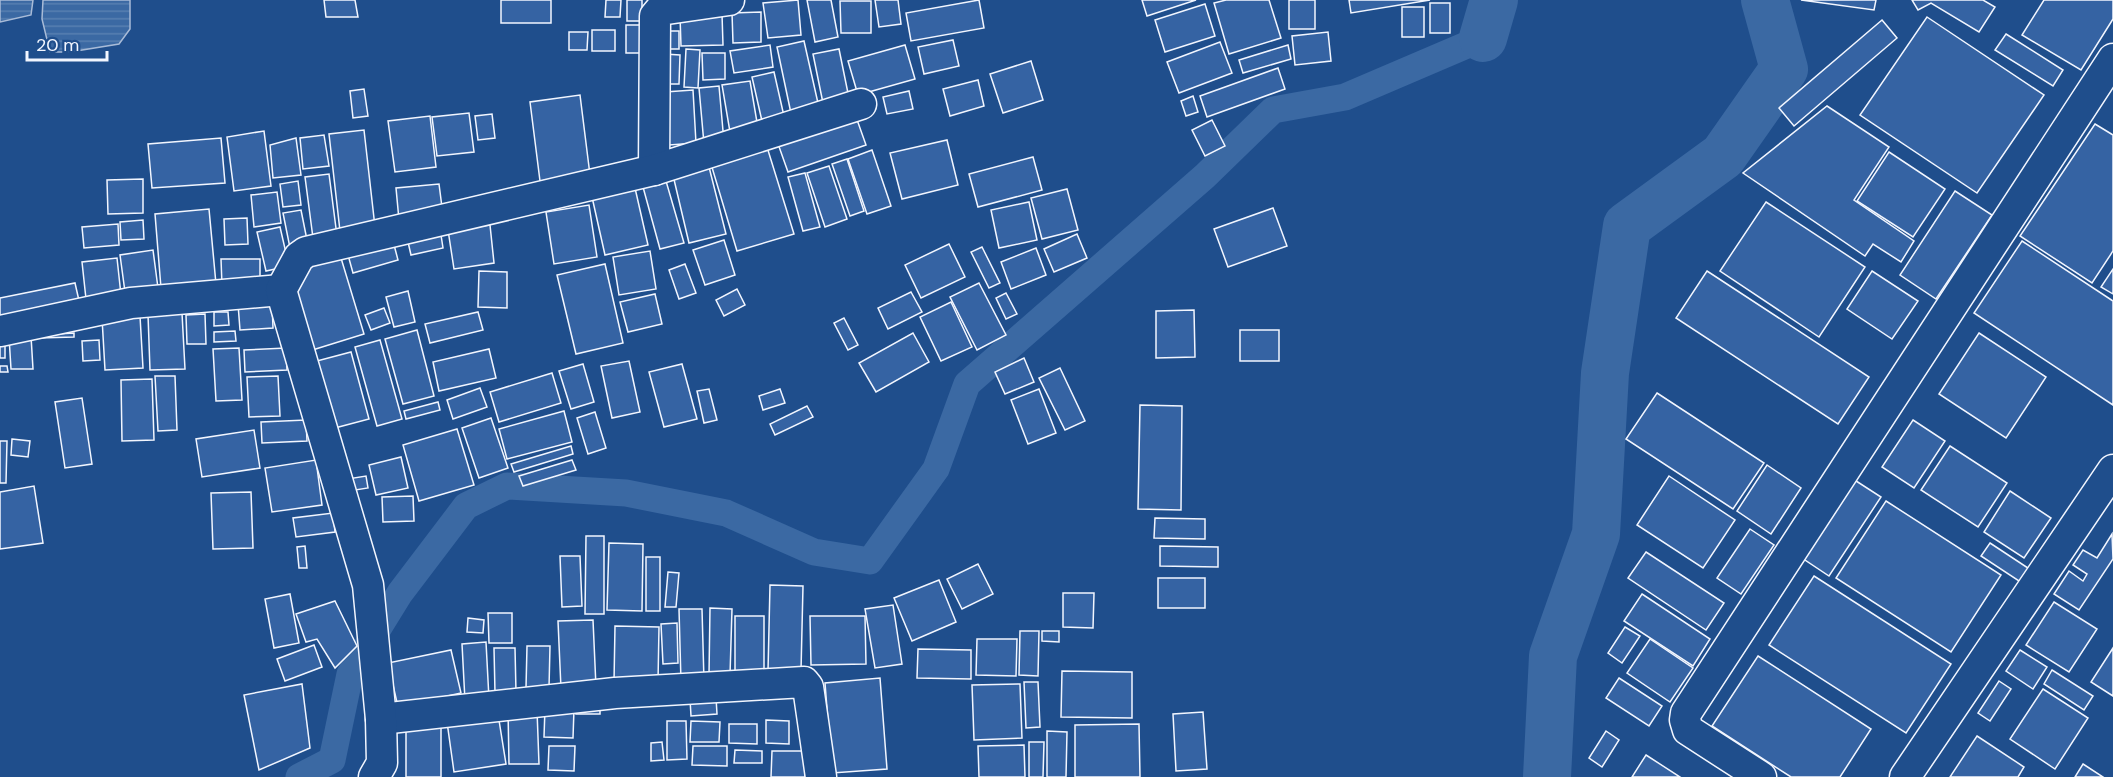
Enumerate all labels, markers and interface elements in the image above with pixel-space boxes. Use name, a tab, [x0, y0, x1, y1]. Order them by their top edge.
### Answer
scale bar	[27, 24, 106, 62]
text: 20 m	[36, 33, 79, 57]

